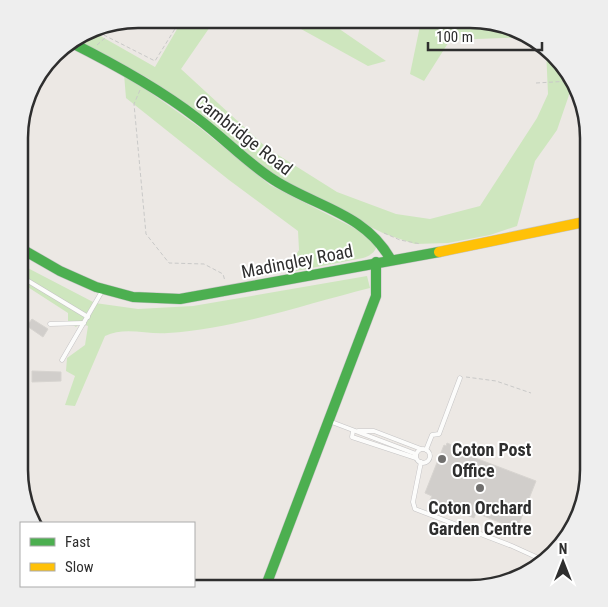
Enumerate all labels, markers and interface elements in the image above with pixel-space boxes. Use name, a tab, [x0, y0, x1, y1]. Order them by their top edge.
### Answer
scale bar	[428, 20, 542, 52]
text: 100 m	[436, 28, 473, 46]
street label: Cambridge Road	[191, 91, 297, 179]
street label: Madingley Road	[239, 240, 355, 282]
place label: Coton Post Office	[452, 439, 532, 481]
marker: Coton Post Office	[436, 453, 448, 465]
marker: Coton Orchard Garden Centre	[474, 482, 486, 494]
place label: Coton Orchard Garden Centre	[428, 497, 532, 539]
legend	[20, 522, 195, 587]
text: Fast	[65, 533, 90, 551]
north arrow	[538, 537, 588, 587]
text: N	[559, 541, 567, 557]
text: Slow	[65, 558, 94, 576]

